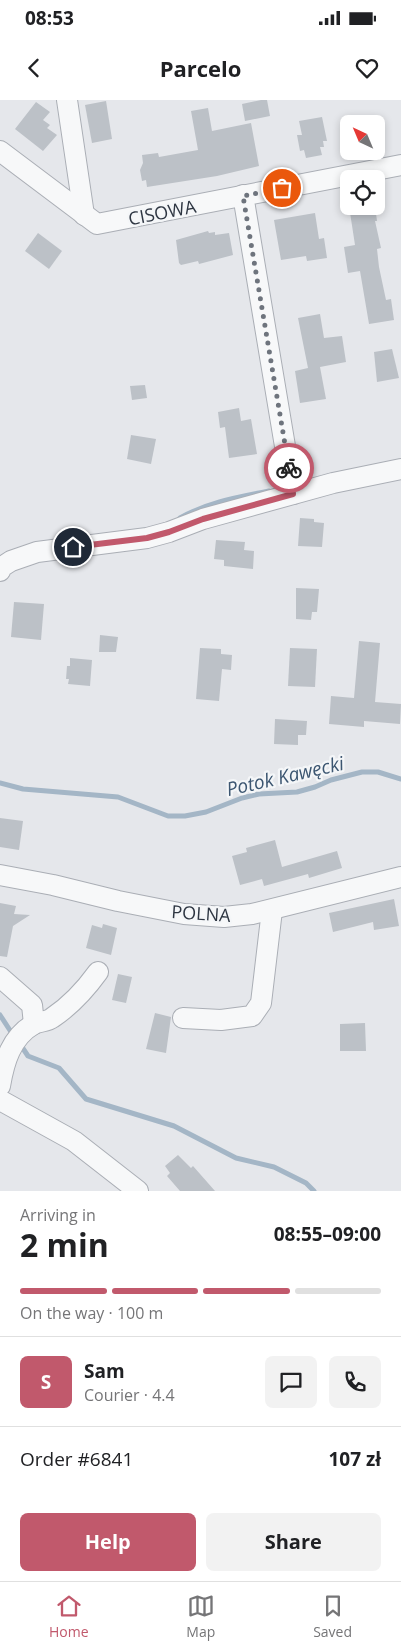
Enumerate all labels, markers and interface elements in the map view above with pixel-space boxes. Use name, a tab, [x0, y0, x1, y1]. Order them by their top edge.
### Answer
text: 08:53	[25, 5, 74, 31]
text: Parcelo	[160, 53, 241, 83]
icon: back	[20, 54, 48, 82]
icon: heart	[353, 54, 381, 82]
north arrow	[340, 115, 385, 160]
map controls	[340, 115, 385, 215]
pin	[261, 167, 303, 209]
button: locate	[340, 170, 385, 215]
icon: bag	[268, 174, 296, 202]
street label: CISOWA	[126, 194, 198, 230]
courier	[264, 443, 314, 493]
icon: bike	[275, 454, 303, 482]
pin	[52, 526, 94, 568]
icon: home	[59, 533, 87, 561]
water label: Potok Kawęcki	[224, 750, 347, 802]
street label: POLNA	[171, 899, 232, 927]
text: Arriving in	[20, 1204, 96, 1226]
text: 08:55–09:00	[274, 1221, 381, 1247]
text: 2 min	[20, 1223, 109, 1266]
text: On the way · 100 m	[20, 1302, 163, 1324]
button: chat	[265, 1356, 317, 1408]
button: phone	[329, 1356, 381, 1408]
text: Sam	[84, 1358, 125, 1384]
text: S	[41, 1369, 51, 1395]
text: Courier · 4.4	[84, 1384, 175, 1406]
text: Order #6841	[20, 1446, 133, 1472]
text: 107 zł	[328, 1446, 381, 1472]
button: Help	[20, 1513, 196, 1571]
button: Share	[206, 1513, 381, 1571]
tab: Home	[49, 1592, 89, 1641]
tab: Map	[186, 1592, 215, 1641]
tab: Saved	[313, 1592, 352, 1641]

